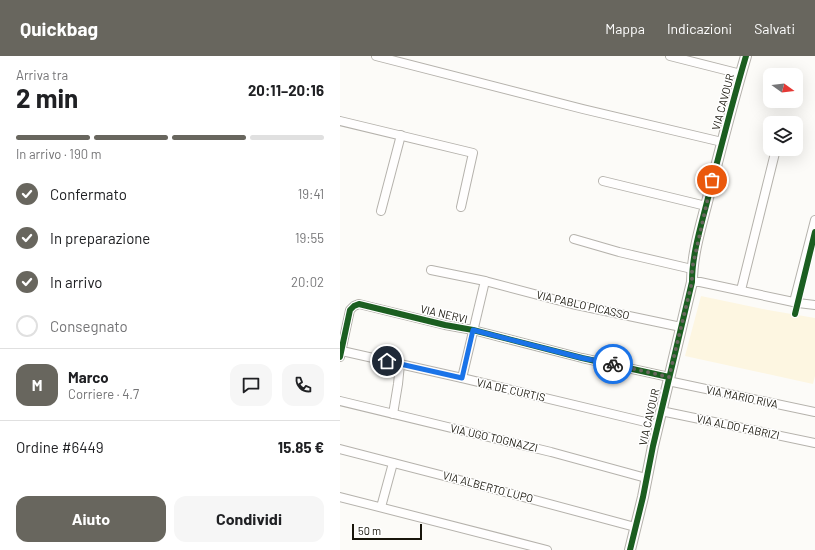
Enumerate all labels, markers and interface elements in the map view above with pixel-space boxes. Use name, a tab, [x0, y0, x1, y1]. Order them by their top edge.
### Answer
text: Quickbag	[20, 17, 98, 40]
text: Mappa	[605, 20, 645, 37]
text: Indicazioni	[667, 20, 732, 37]
text: Salvati	[754, 20, 795, 37]
text: Arriva tra	[16, 67, 68, 83]
north arrow	[763, 68, 803, 108]
map controls	[763, 68, 803, 156]
street label: VIA CAVOUR	[709, 72, 736, 132]
text: 20:11–20:16	[248, 81, 324, 99]
text: 2 min	[16, 82, 78, 113]
button: layers	[763, 116, 803, 156]
text: In arrivo · 190 m	[16, 146, 101, 162]
pin	[695, 163, 729, 197]
icon: bag	[701, 169, 723, 191]
icon: check	[16, 183, 38, 205]
text: Confermato	[50, 185, 127, 203]
text: 19:41	[298, 186, 324, 202]
icon: check	[16, 227, 38, 249]
text: In preparazione	[50, 229, 150, 247]
text: 19:55	[295, 230, 324, 246]
icon: check	[16, 271, 38, 293]
text: In arrivo	[50, 273, 102, 291]
text: 20:02	[291, 274, 324, 290]
street label: VIA PABLO PICASSO	[535, 287, 631, 322]
street label: VIA NERVI	[419, 302, 469, 325]
text: Consegnato	[50, 317, 128, 335]
pin	[370, 344, 404, 378]
courier	[593, 344, 633, 384]
icon: home	[376, 350, 398, 372]
icon: bike	[602, 353, 624, 375]
button: chat	[230, 364, 272, 406]
button: phone	[282, 364, 324, 406]
text: Marco	[68, 368, 109, 386]
street label: VIA DE CURTIS	[476, 375, 547, 404]
text: M	[32, 376, 42, 394]
street label: VIA MARIO RIVA	[705, 383, 780, 411]
text: Corriere · 4.7	[68, 386, 139, 402]
street label: VIA CAVOUR	[636, 387, 661, 447]
street label: VIA ALDO FABRIZI	[695, 411, 781, 442]
street label: VIA UGO TOGNAZZI	[449, 421, 539, 454]
text: Ordine #6449	[16, 438, 104, 456]
text: 15.85 €	[278, 438, 324, 456]
street label: VIA ALBERTO LUPO	[442, 468, 535, 505]
button: Aiuto	[16, 496, 166, 542]
button: Condividi	[174, 496, 324, 542]
scale bar	[352, 522, 422, 541]
text: 50 m	[358, 524, 381, 537]

